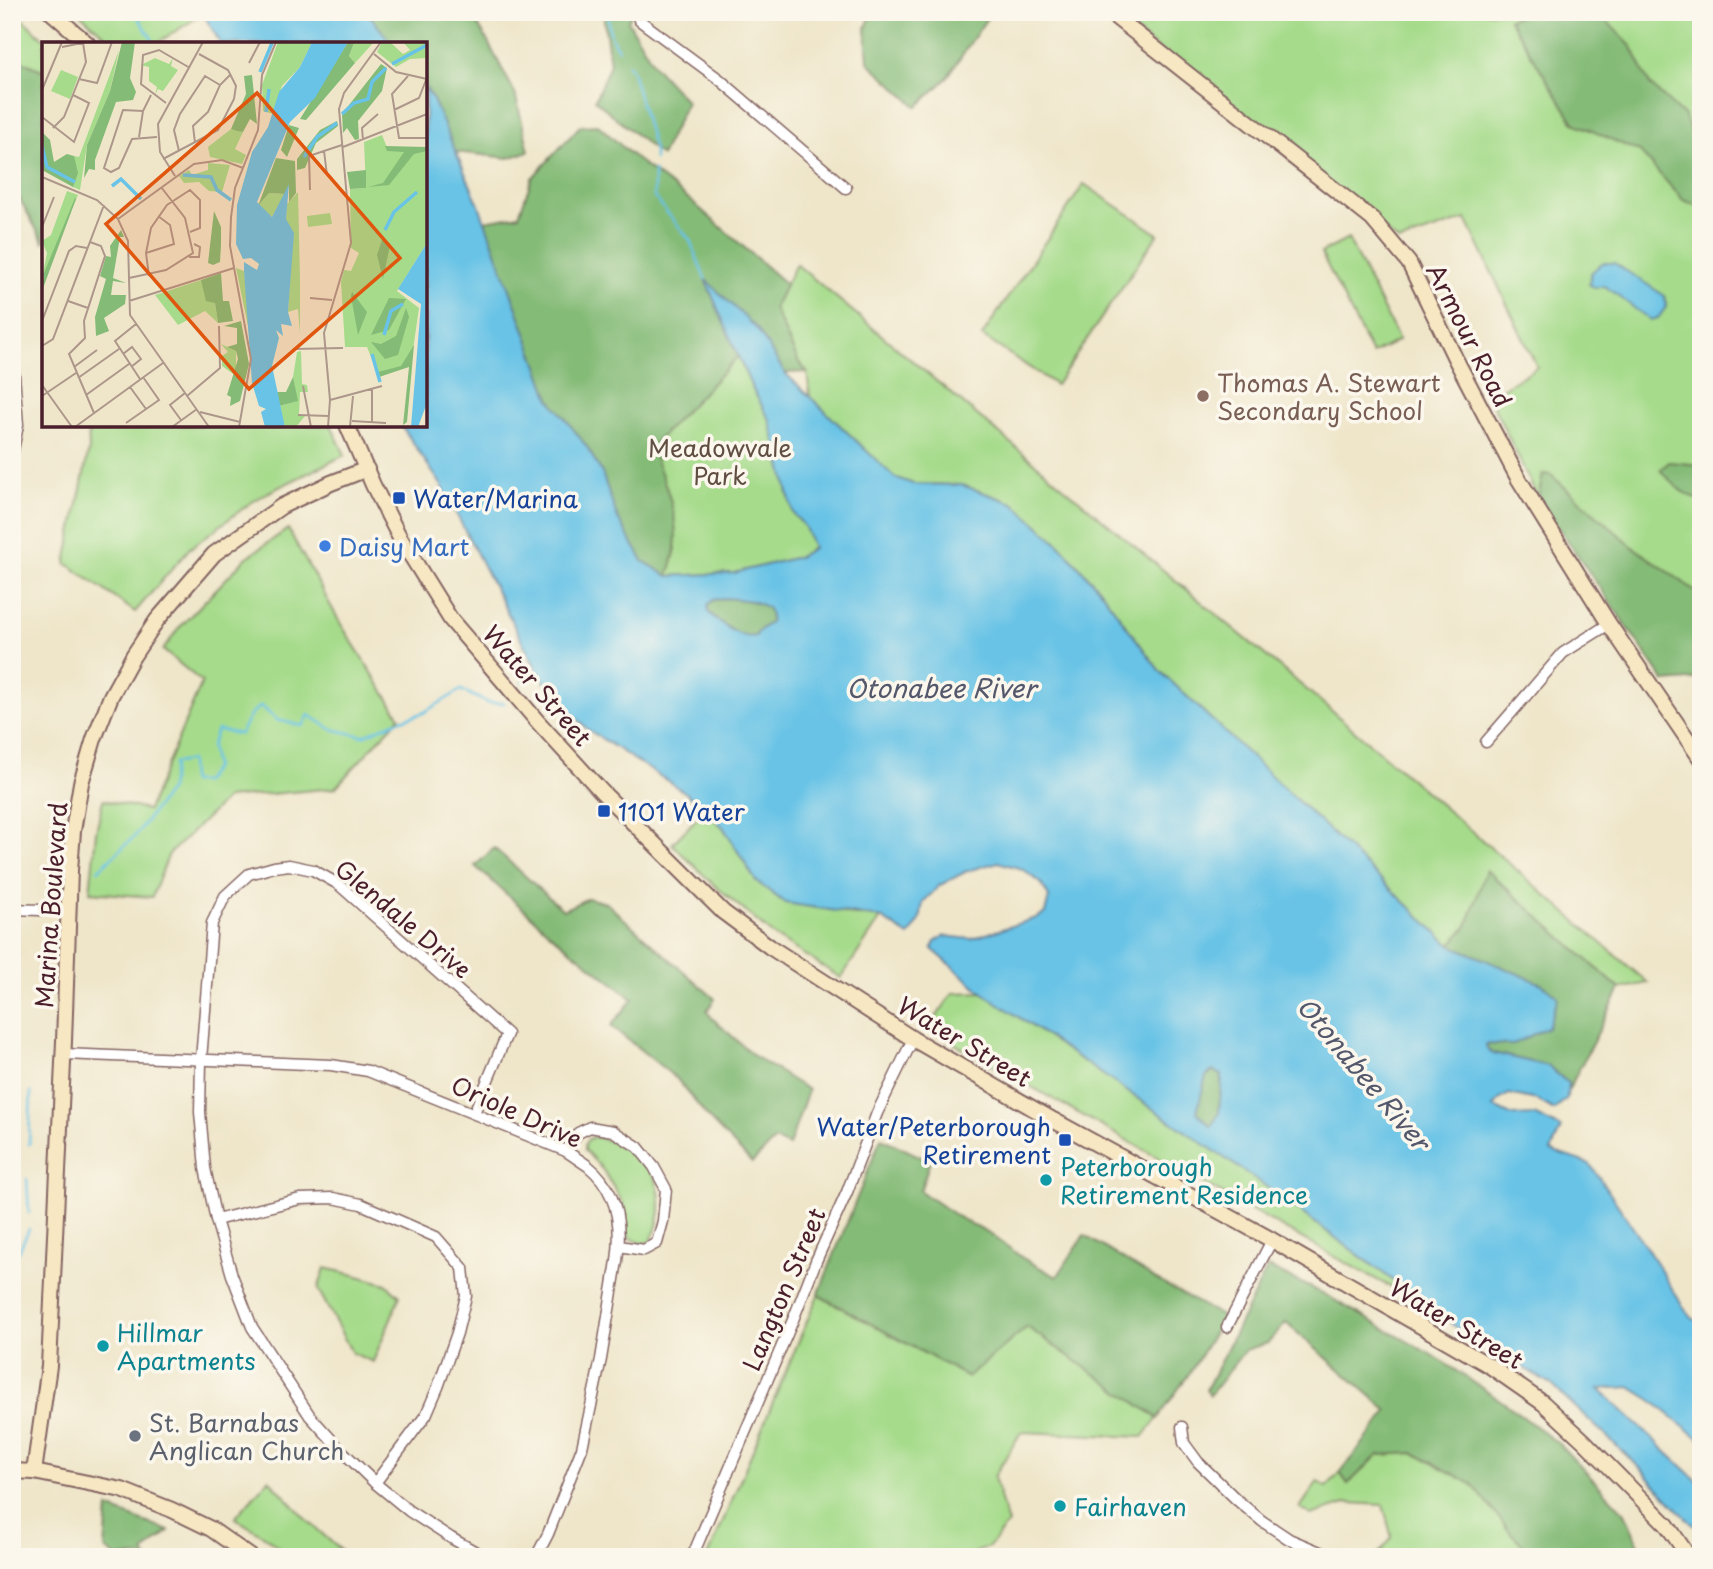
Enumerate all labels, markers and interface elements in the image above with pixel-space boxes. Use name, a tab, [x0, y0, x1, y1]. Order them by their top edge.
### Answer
inset map	[42, 42, 427, 427]
street label: Armour Road	[1418, 257, 1522, 413]
place label: Thomas A. Stewart Secondary School	[1217, 364, 1441, 428]
marker: Thomas A. Stewart Secondary School	[1195, 388, 1211, 404]
park label: Meadowvale Park	[648, 429, 792, 493]
place label: Water/Marina	[413, 480, 578, 516]
marker: Water/Marina	[391, 490, 407, 506]
place label: Daisy Mart	[339, 528, 469, 564]
marker: Daisy Mart	[317, 538, 333, 554]
street label: Water Street	[475, 616, 601, 754]
water label: Otonabee River	[846, 668, 1039, 707]
place label: 1101 Water	[618, 793, 746, 829]
street label: Marina Boulevard	[25, 801, 75, 1009]
marker: 1101 Water	[596, 803, 612, 819]
street label: Glendale Drive	[328, 850, 480, 986]
street label: Water Street	[891, 987, 1039, 1095]
water label: Otonabee River	[1288, 988, 1442, 1161]
street label: Oriole Drive	[446, 1066, 588, 1156]
place label: Water/Peterborough Retirement	[817, 1108, 1051, 1172]
marker: Water/Peterborough Retirement	[1057, 1132, 1073, 1148]
place label: Peterborough Retirement Residence	[1060, 1148, 1308, 1212]
marker: Peterborough Retirement Residence	[1038, 1172, 1054, 1188]
street label: Langton Street	[732, 1202, 834, 1376]
street label: Water Street	[1383, 1269, 1531, 1377]
place label: Hillmar Apartments	[117, 1314, 256, 1378]
marker: Hillmar Apartments	[95, 1338, 111, 1354]
place label: St. Barnabas Anglican Church	[149, 1404, 344, 1468]
marker: St. Barnabas Anglican Church	[127, 1428, 143, 1444]
place label: Fairhaven	[1074, 1488, 1187, 1524]
marker: Fairhaven	[1052, 1498, 1068, 1514]

